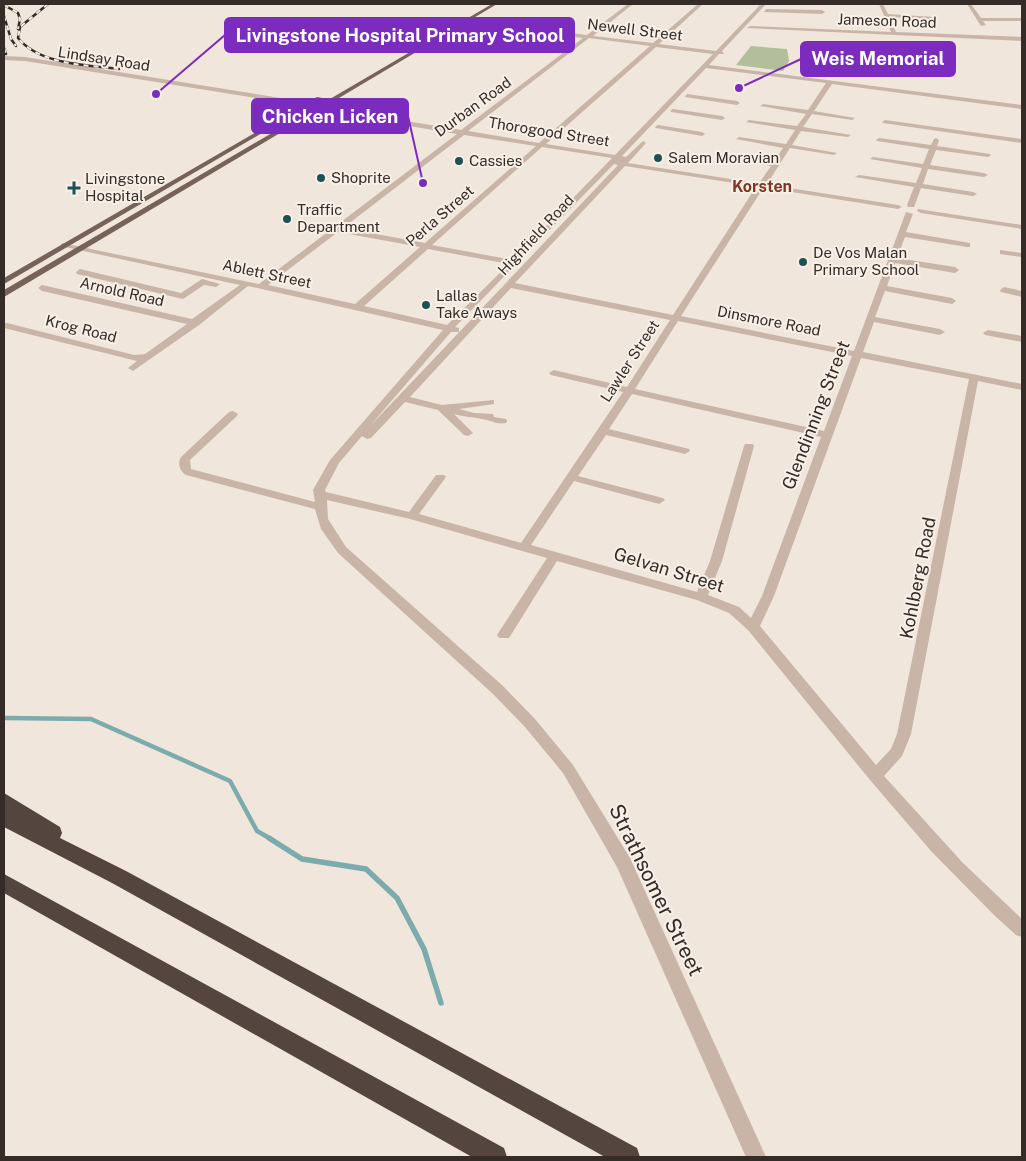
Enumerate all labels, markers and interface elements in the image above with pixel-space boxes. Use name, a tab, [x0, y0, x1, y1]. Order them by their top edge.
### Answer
street label: Jameson Road	[837, 10, 937, 31]
street label: Newell Street	[586, 15, 684, 44]
callout: Livingstone Hospital Primary School	[225, 18, 574, 52]
text: Livingstone Hospital Primary School	[236, 24, 564, 46]
callout: Weis Memorial	[801, 42, 955, 76]
street label: Lindsay Road	[57, 43, 151, 74]
text: Weis Memorial	[811, 47, 945, 69]
street label: Durban Road	[431, 73, 514, 140]
callout: Chicken Licken	[252, 99, 408, 133]
text: Chicken Licken	[262, 105, 398, 127]
street label: Thorogood Street	[487, 114, 611, 150]
place label: Salem Moravian	[668, 149, 779, 166]
place label: Cassies	[469, 152, 522, 169]
marker: Salem Moravian	[652, 152, 664, 164]
marker: Cassies	[453, 155, 465, 167]
place label: Shoprite	[331, 169, 391, 186]
place label: Livingstone Hospital	[85, 170, 165, 204]
marker: Shoprite	[315, 172, 327, 184]
district label: Korsten	[732, 177, 792, 196]
marker: Livingstone Hospital	[67, 181, 81, 195]
street label: Perla Street	[402, 182, 477, 250]
street label: Highfield Road	[494, 191, 577, 278]
place label: Traffic Department	[297, 201, 380, 235]
marker: Traffic Department	[281, 213, 293, 225]
place label: De Vos Malan Primary School	[813, 244, 919, 278]
street label: Ablett Street	[221, 256, 313, 291]
marker: De Vos Malan Primary School	[797, 256, 809, 268]
street label: Arnold Road	[78, 274, 166, 309]
place label: Lallas Take Aways	[436, 287, 517, 321]
marker: Lallas Take Aways	[420, 299, 432, 311]
street label: Dinsmore Road	[716, 302, 822, 339]
street label: Krog Road	[44, 311, 119, 346]
street label: Lawler Street	[597, 316, 662, 405]
street label: Glendinning Street	[777, 337, 854, 492]
street label: Kohlberg Road	[895, 515, 940, 641]
street label: Gelvan Street	[611, 543, 727, 596]
street label: Strathsomer Street	[604, 800, 709, 980]

